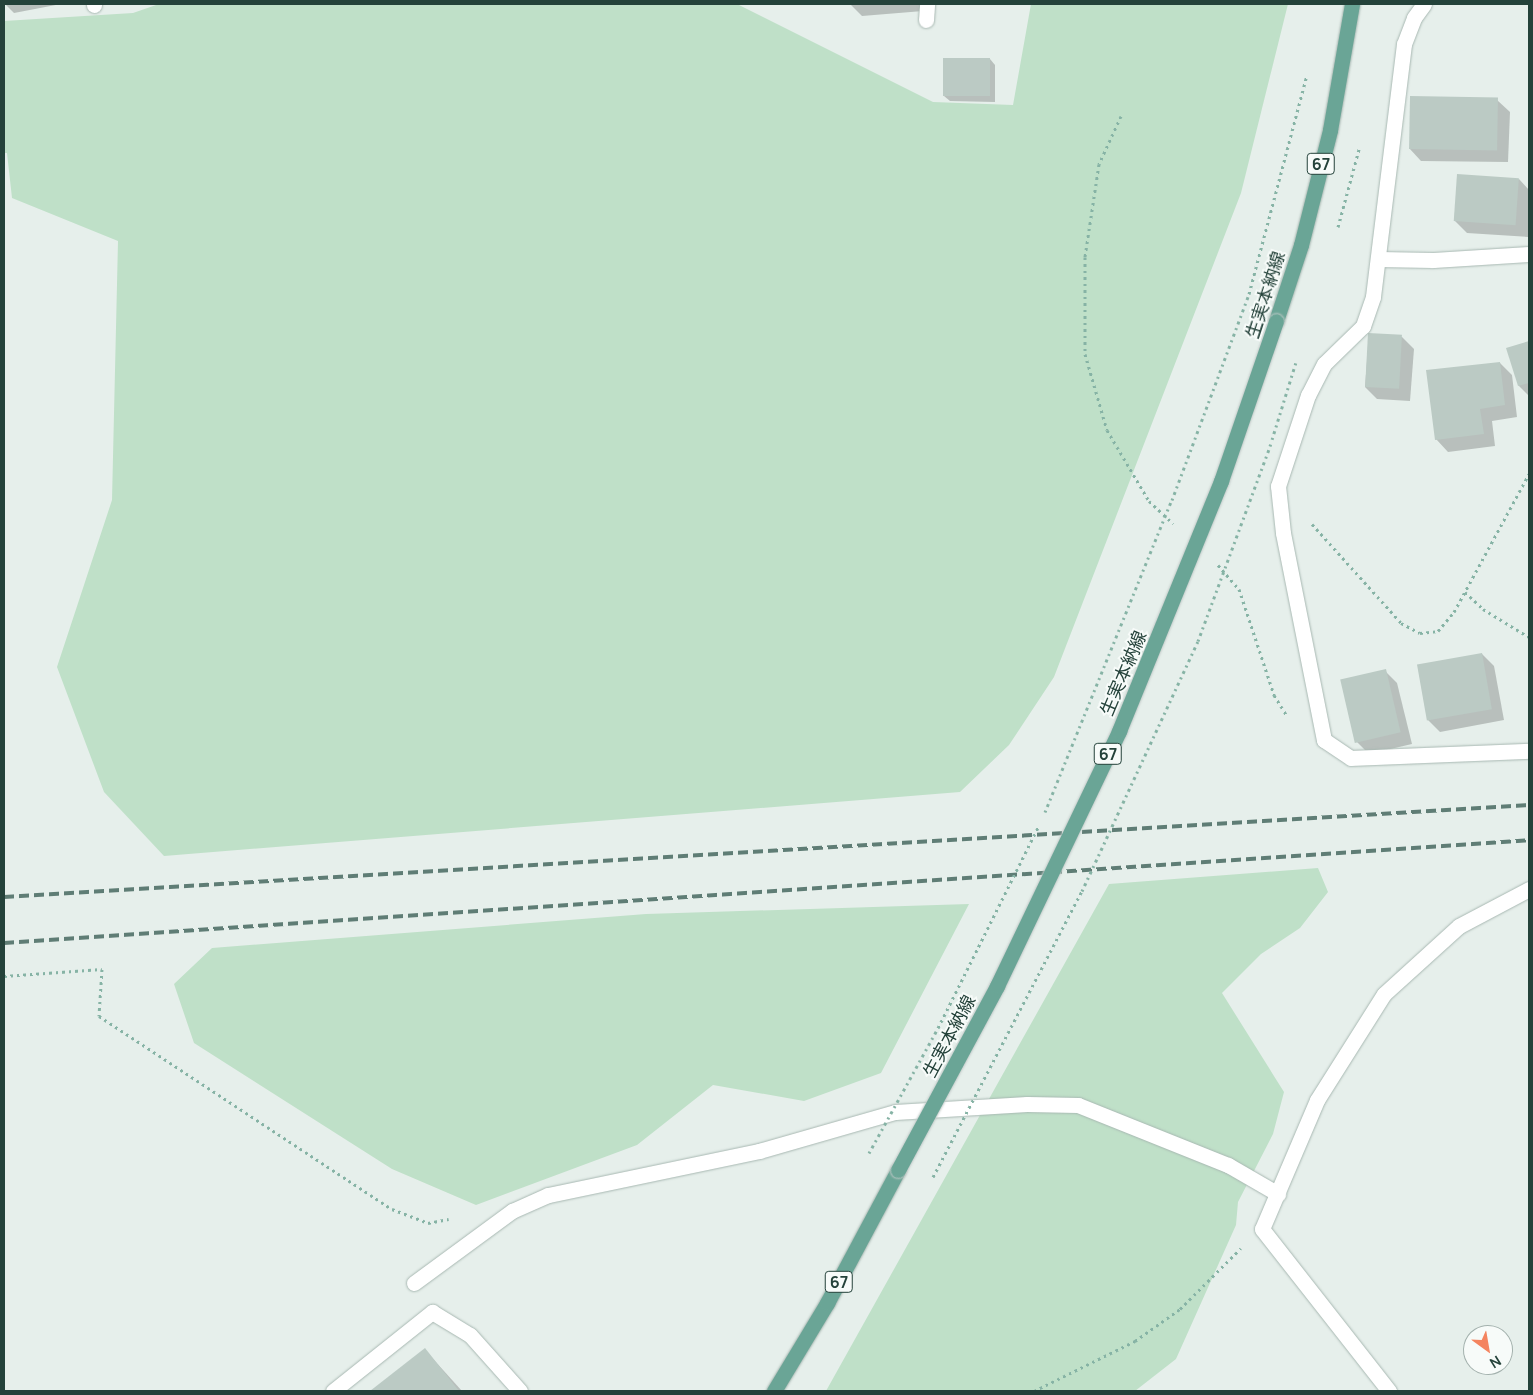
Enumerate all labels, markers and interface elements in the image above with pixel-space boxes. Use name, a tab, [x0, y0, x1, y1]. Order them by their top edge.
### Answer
road number: 67	[1306, 150, 1336, 178]
street label: 生実本納線	[1241, 249, 1289, 341]
street label: 生実本納線	[1095, 627, 1151, 719]
road number: 67	[1093, 741, 1123, 768]
street label: 生実本納線	[918, 991, 980, 1081]
road number: 67	[824, 1268, 854, 1295]
north arrow	[1463, 1325, 1513, 1375]
text: N	[1486, 1352, 1505, 1373]

